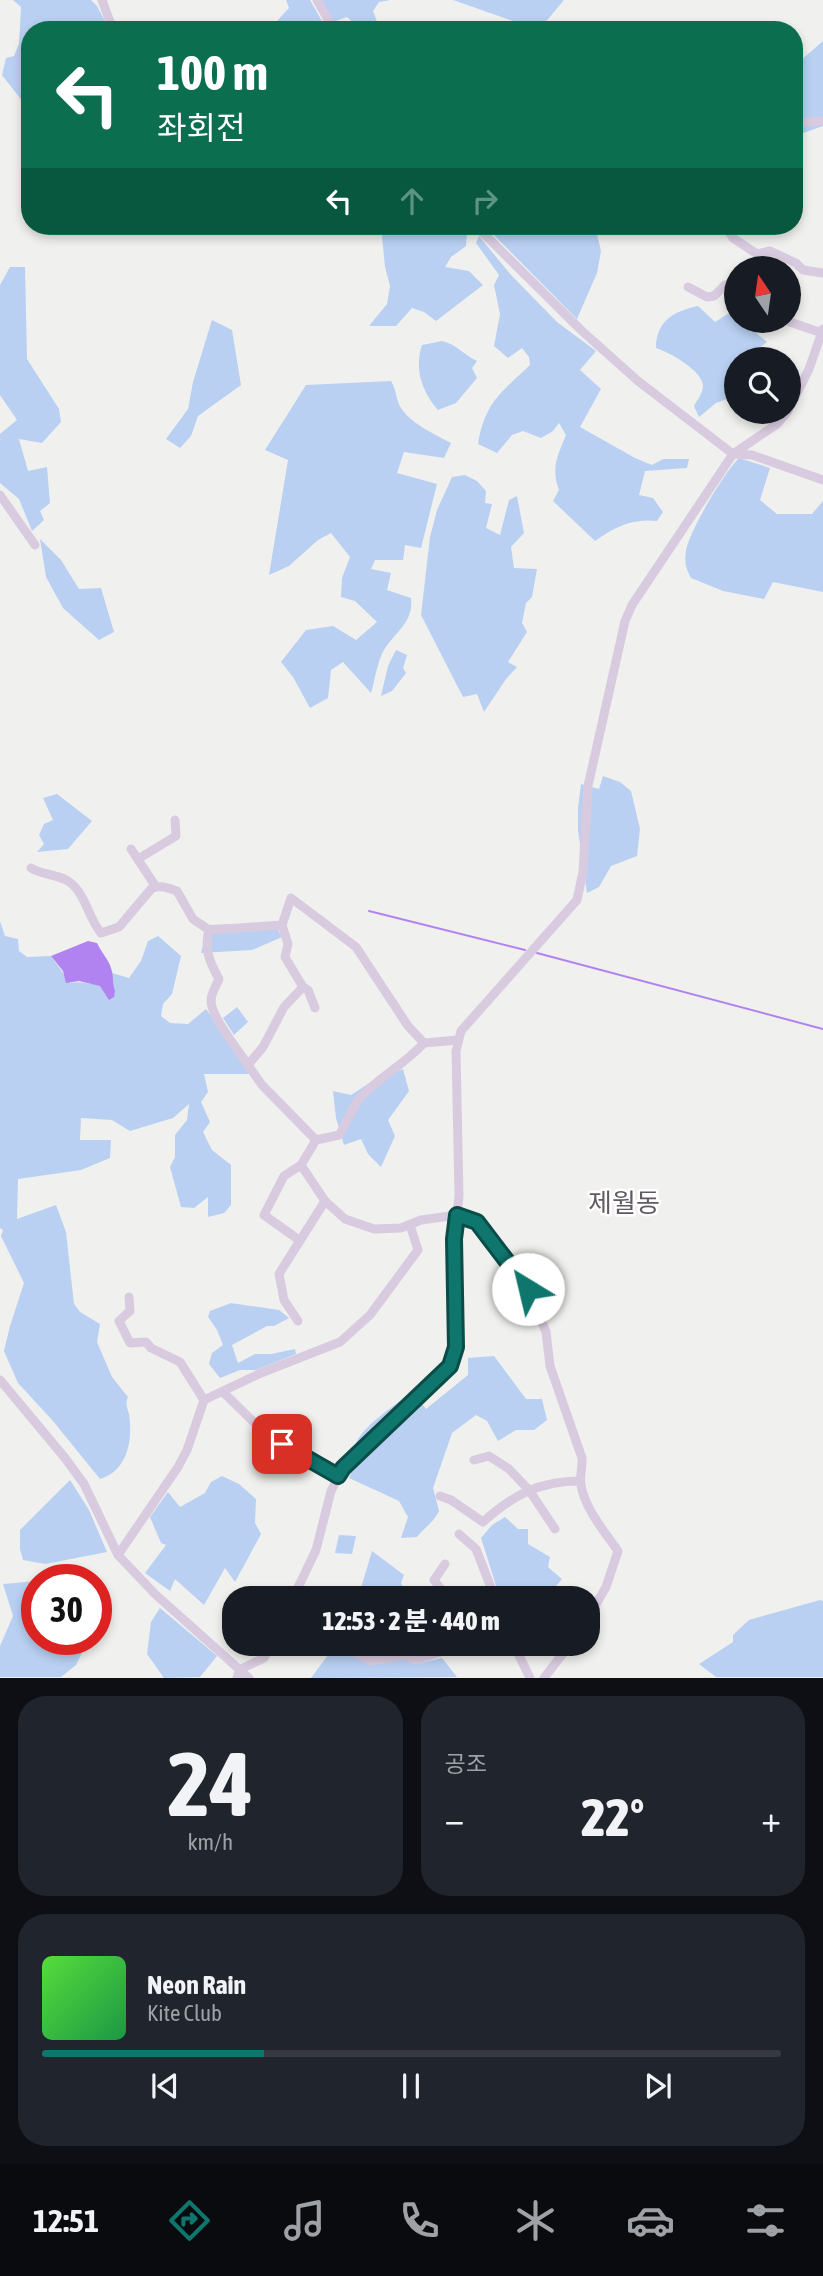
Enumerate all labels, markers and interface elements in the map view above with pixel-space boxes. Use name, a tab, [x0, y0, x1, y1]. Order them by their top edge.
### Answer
text: 100 m	[157, 44, 268, 100]
icon: left	[42, 49, 133, 140]
text: 좌회전	[157, 109, 245, 146]
icon: left	[320, 182, 358, 220]
icon: ahead	[393, 182, 431, 220]
icon: right	[466, 182, 504, 220]
north arrow	[724, 256, 802, 332]
map controls	[724, 256, 801, 424]
button: search	[724, 347, 801, 424]
district label: 제월동	[588, 1188, 660, 1218]
position arrow	[491, 1252, 565, 1326]
pin	[252, 1414, 312, 1474]
icon: arrive	[263, 1425, 301, 1463]
speed limit sign: 30	[21, 1564, 112, 1655]
text: 12:53 · 2 분 · 440 m	[322, 1606, 500, 1636]
text: 24	[167, 1731, 253, 1835]
text: 공조	[445, 1751, 487, 1777]
text: 22°	[581, 1787, 644, 1847]
text: −	[445, 1797, 464, 1840]
text: +	[761, 1797, 781, 1840]
text: km/h	[187, 1829, 233, 1855]
text: Neon Rain	[147, 1970, 246, 2000]
text: Kite Club	[147, 2000, 222, 2026]
icon: previous	[146, 2067, 184, 2105]
icon: pause	[392, 2067, 430, 2105]
icon: next	[639, 2067, 677, 2105]
icon: directions	[165, 2196, 214, 2245]
icon: music	[280, 2196, 329, 2245]
icon: phone	[395, 2196, 444, 2245]
icon: climate	[511, 2196, 560, 2245]
icon: car	[626, 2196, 675, 2245]
icon: filters	[741, 2196, 790, 2245]
text: 12:51	[33, 2202, 99, 2239]

